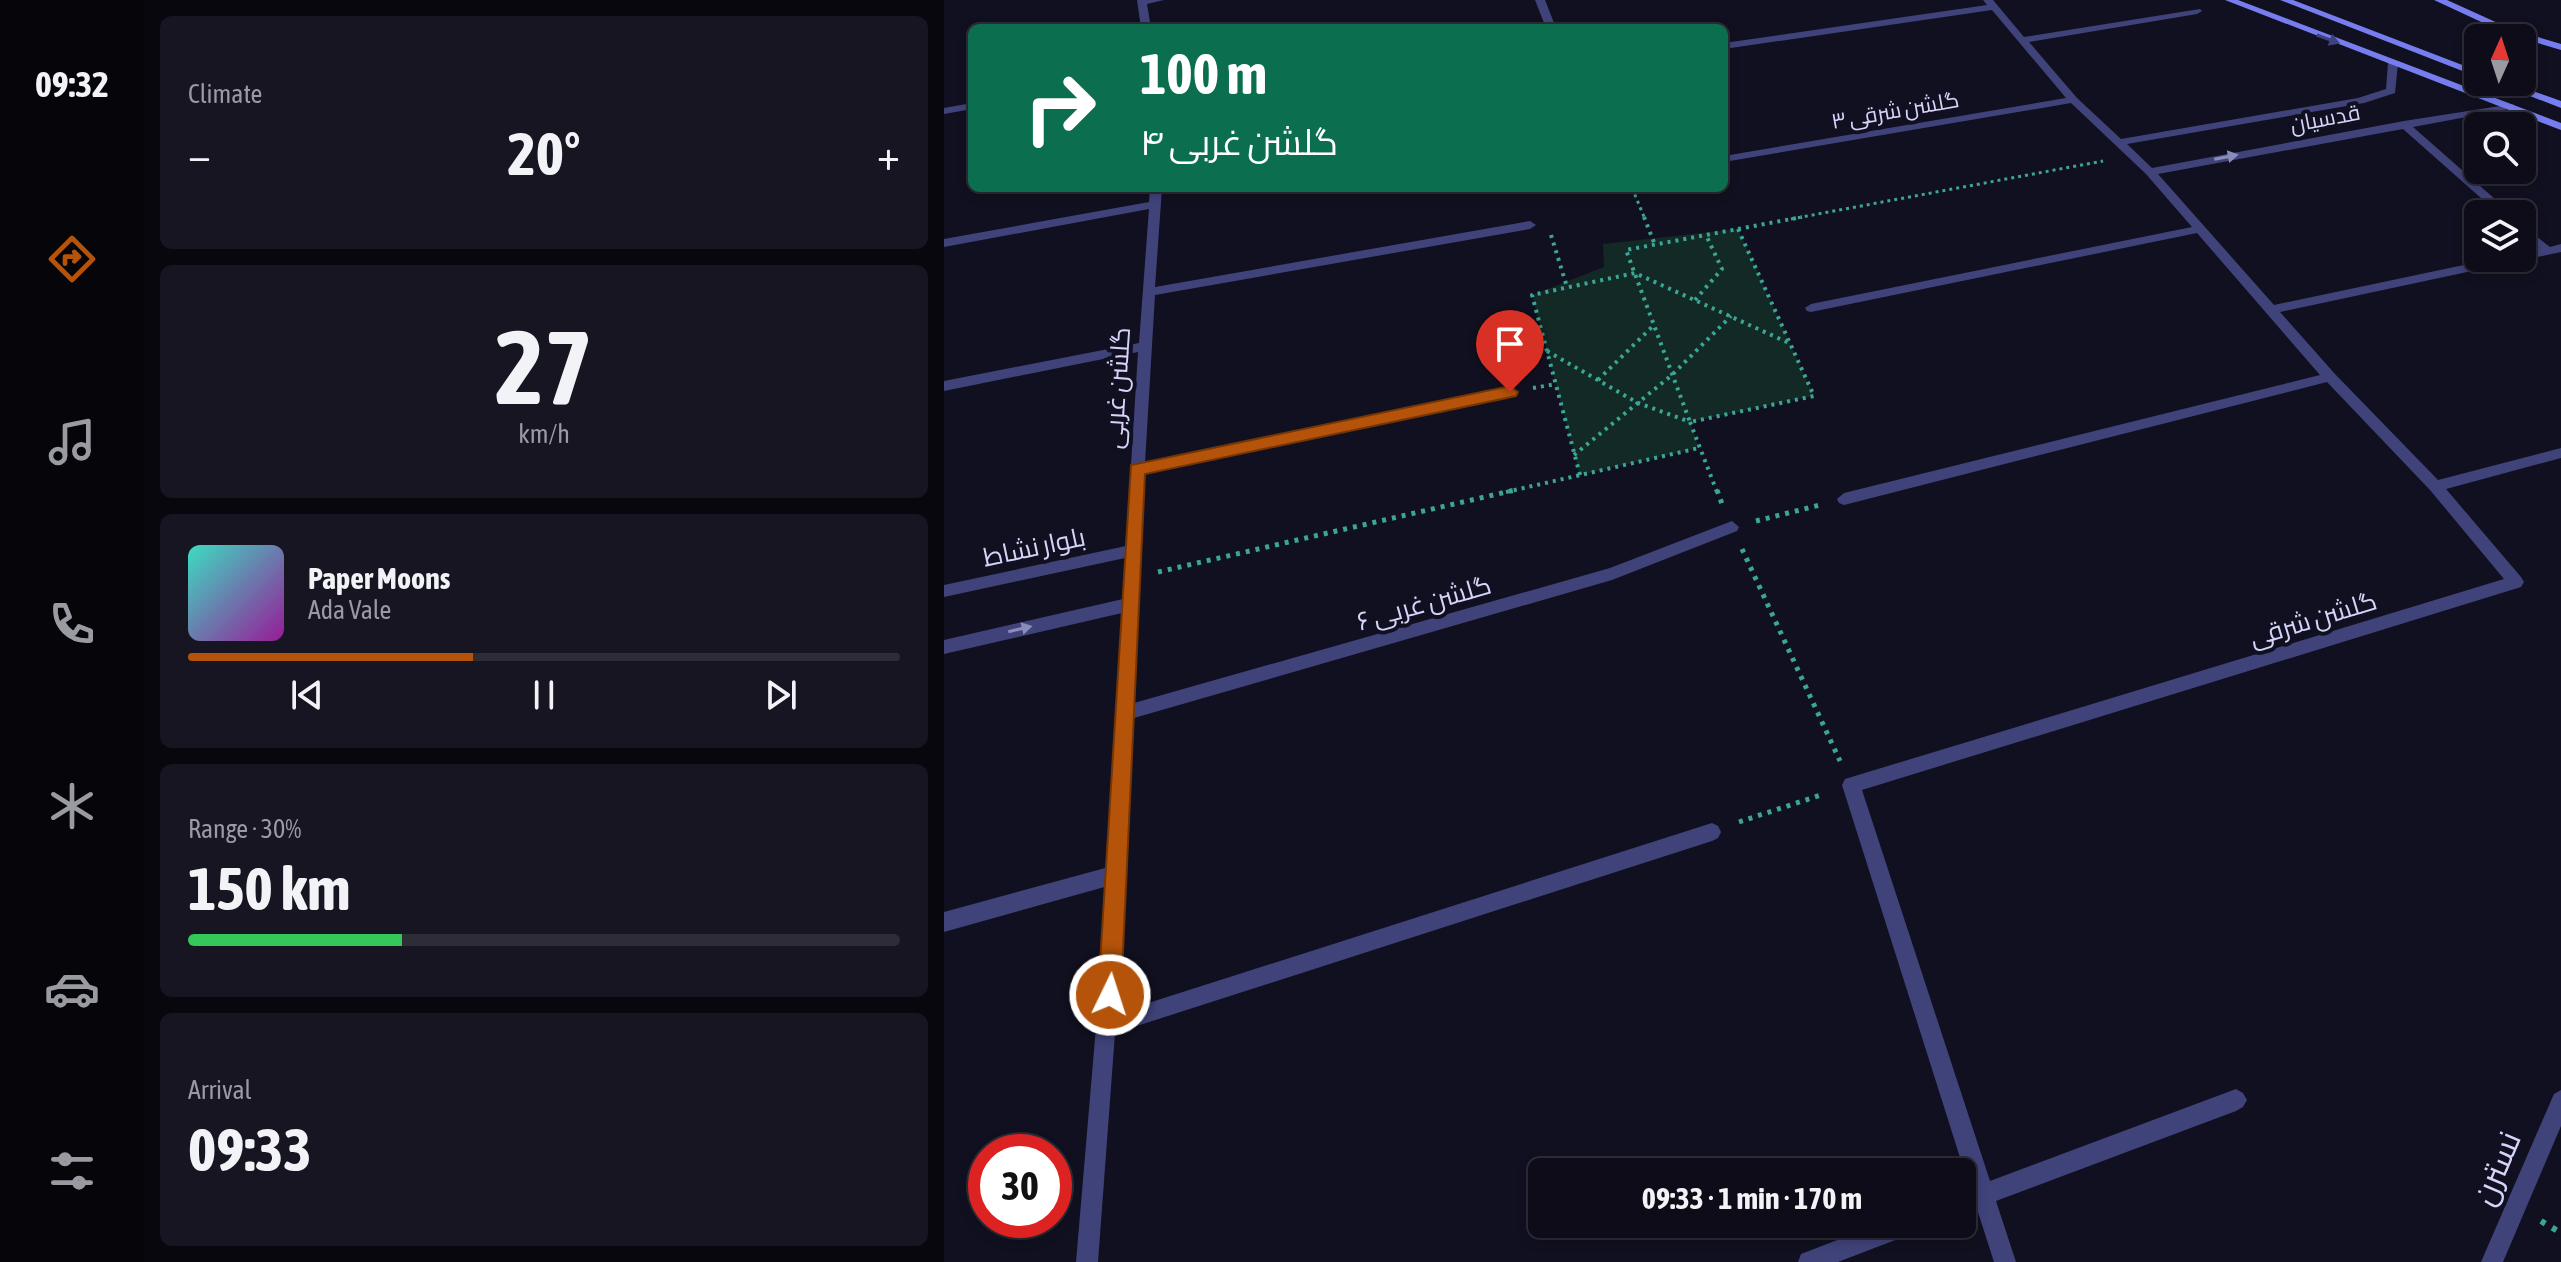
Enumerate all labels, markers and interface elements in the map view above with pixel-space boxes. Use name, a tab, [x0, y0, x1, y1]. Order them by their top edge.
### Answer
north arrow	[2464, 24, 2536, 96]
map controls	[2464, 24, 2536, 272]
one-way arrow	[2316, 33, 2340, 46]
text: 100 m	[1140, 42, 1267, 106]
icon: right	[1008, 56, 1112, 160]
text: 09:32	[35, 63, 109, 105]
text: Climate	[188, 79, 262, 109]
street label: گلشن شرقی ۳	[1829, 86, 1961, 135]
street label: قدسیان	[2288, 98, 2362, 138]
button: search	[2464, 112, 2536, 184]
text: 20°	[508, 119, 580, 188]
text: گلشن غربی ۴	[1140, 121, 1338, 163]
text: −	[188, 129, 211, 179]
text: +	[877, 129, 900, 179]
one-way arrow	[2214, 150, 2239, 163]
button: layers	[2464, 200, 2536, 272]
icon: directions	[44, 231, 100, 287]
text: 27	[495, 307, 593, 426]
pin	[1476, 310, 1544, 392]
icon: arrive	[1488, 322, 1532, 366]
street label: گلشن غربی	[1098, 326, 1137, 450]
icon: music	[44, 414, 100, 470]
text: km/h	[518, 419, 570, 449]
street label: بلوار نشاط	[980, 521, 1088, 573]
text: Paper Moons	[308, 561, 450, 595]
street label: گلشن غربی ۶	[1353, 570, 1495, 637]
street label: گلشن شرقی	[2246, 585, 2381, 654]
text: Ada Vale	[308, 595, 391, 625]
icon: phone	[44, 596, 100, 652]
one-way arrow	[1008, 622, 1033, 635]
icon: previous	[285, 673, 329, 717]
icon: pause	[522, 673, 566, 717]
icon: next	[759, 673, 803, 717]
icon: climate	[44, 778, 100, 834]
text: Range · 30%	[188, 814, 301, 844]
text: 150 km	[188, 854, 350, 923]
position arrow	[1068, 953, 1152, 1037]
icon: car	[44, 961, 100, 1017]
text: Arrival	[188, 1075, 252, 1105]
text: 09:33	[188, 1115, 311, 1184]
street label: نسترن	[2464, 1126, 2529, 1211]
speed limit sign: 30	[968, 1134, 1072, 1238]
icon: filters	[44, 1143, 100, 1199]
text: 09:33 · 1 min · 170 m	[1642, 1181, 1862, 1215]

